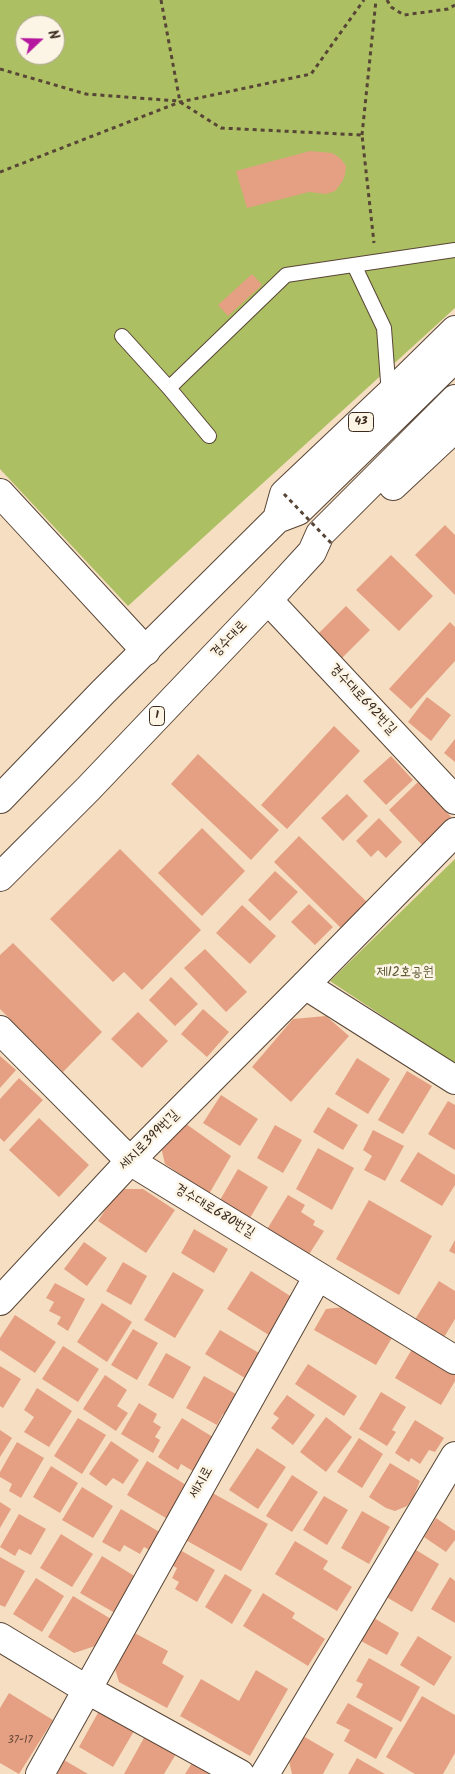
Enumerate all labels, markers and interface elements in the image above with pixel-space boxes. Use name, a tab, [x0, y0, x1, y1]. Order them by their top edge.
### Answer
north arrow	[15, 15, 65, 65]
text: N	[41, 27, 65, 43]
road number: 43	[348, 412, 374, 432]
street label: 경수대로	[208, 618, 252, 662]
street label: 경수대로692번길	[325, 661, 399, 739]
road number: 1	[150, 706, 164, 726]
park label: 제12호공원	[376, 966, 434, 982]
street label: 세지로399번길	[116, 1107, 184, 1175]
street label: 경수대로680번길	[171, 1181, 257, 1243]
street label: 세지로	[186, 1464, 218, 1502]
house number: 37-17	[8, 1734, 32, 1748]

